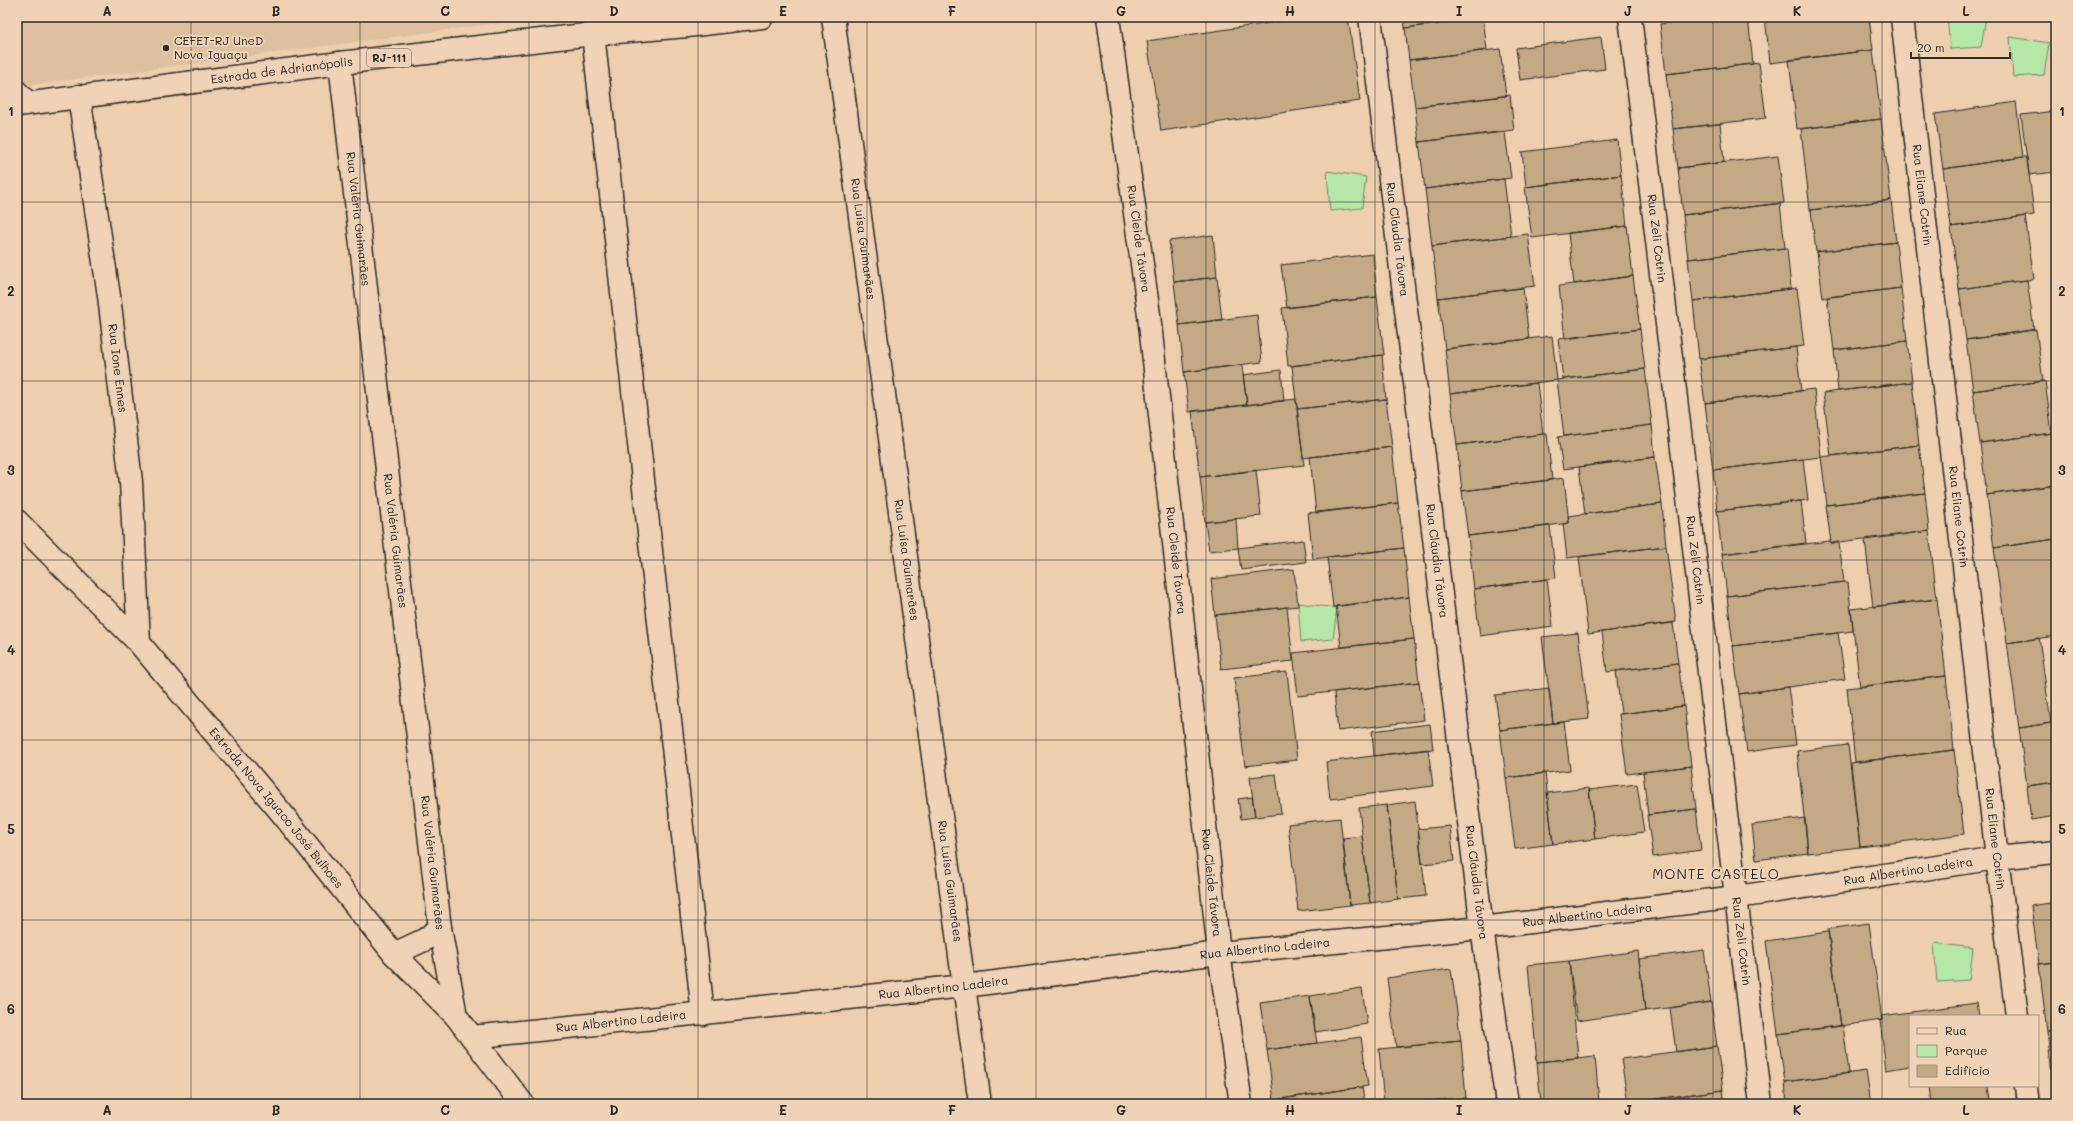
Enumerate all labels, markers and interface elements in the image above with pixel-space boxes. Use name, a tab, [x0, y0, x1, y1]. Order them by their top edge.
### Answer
text: A	[102, 2, 112, 19]
text: B	[272, 2, 281, 19]
text: C	[440, 2, 450, 19]
text: D	[609, 2, 619, 19]
text: E	[779, 2, 787, 19]
text: F	[948, 2, 956, 19]
text: G	[1116, 2, 1126, 19]
text: H	[1285, 2, 1295, 19]
text: I	[1456, 2, 1463, 19]
text: J	[1624, 2, 1632, 19]
text: K	[1793, 2, 1802, 19]
text: L	[1962, 2, 1970, 19]
place label: CEFET-RJ UneD Nova Iguaçu	[174, 32, 263, 62]
scale bar	[1911, 34, 2010, 60]
text: 20 m	[1917, 39, 1945, 55]
marker: CEFET-RJ UneD Nova Iguaçu	[161, 43, 171, 53]
road number: RJ-111	[367, 49, 411, 67]
street label: Estrada de Adrianópolis	[210, 53, 354, 87]
text: 1	[8, 102, 14, 119]
text: 1	[2059, 102, 2065, 119]
street label: Rua Eliane Cotrin	[1909, 143, 1937, 246]
street label: Rua Valéria Guimarães	[343, 151, 375, 287]
street label: Rua Luísa Guimarães	[848, 177, 880, 301]
street label: Rua Cláudia Távora	[1383, 181, 1413, 297]
street label: Rua Cleide Távora	[1124, 184, 1155, 294]
street label: Rua Zeli Cotrin	[1644, 193, 1671, 283]
text: 2	[7, 282, 15, 299]
text: 2	[2058, 282, 2066, 299]
street label: Rua Ione Ennes	[105, 323, 132, 414]
text: 3	[7, 461, 15, 478]
text: 3	[2058, 461, 2066, 478]
street label: Rua Eliane Cotrin	[1946, 465, 1973, 568]
street label: Rua Valéria Guimarães	[381, 473, 412, 609]
street label: Rua Luísa Guimarães	[891, 498, 924, 622]
street label: Rua Cláudia Távora	[1423, 503, 1453, 619]
street label: Rua Cleide Távora	[1163, 506, 1191, 615]
street label: Rua Zeli Cotrin	[1683, 515, 1710, 605]
text: 4	[7, 641, 15, 658]
text: 4	[2058, 641, 2066, 658]
street label: Estrada Nova Iguaco José Bulhoes	[206, 724, 348, 891]
street label: Rua Eliane Cotrin	[1982, 787, 2010, 890]
street label: Rua Valéria Guimarães	[418, 794, 449, 931]
street label: Rua Luísa Guimarães	[935, 819, 967, 943]
text: 5	[7, 820, 15, 837]
text: 5	[2058, 820, 2066, 837]
street label: Rua Cláudia Távora	[1462, 824, 1493, 941]
street label: Rua Cleide Távora	[1198, 828, 1226, 937]
street label: Rua Albertino Ladeira	[1842, 853, 1974, 888]
district label: MONTE CASTELO	[1652, 864, 1780, 883]
street label: Rua Zeli Cotrin	[1729, 896, 1756, 986]
street label: Rua Albertino Ladeira	[1521, 898, 1653, 930]
street label: Rua Albertino Ladeira	[1199, 933, 1331, 962]
street label: Rua Albertino Ladeira	[878, 971, 1009, 1002]
text: 6	[7, 1000, 15, 1017]
text: 6	[2058, 1000, 2066, 1017]
street label: Rua Albertino Ladeira	[555, 1006, 687, 1035]
legend	[1909, 1015, 2039, 1087]
text: Rua	[1945, 1022, 1967, 1038]
text: Parque	[1945, 1042, 1988, 1058]
text: Edifício	[1945, 1062, 1989, 1078]
text: A	[102, 1101, 112, 1118]
text: B	[272, 1101, 281, 1118]
text: C	[440, 1101, 450, 1118]
text: D	[609, 1101, 619, 1118]
text: E	[779, 1101, 787, 1118]
text: F	[948, 1101, 956, 1118]
text: G	[1116, 1101, 1126, 1118]
text: H	[1285, 1101, 1295, 1118]
text: I	[1456, 1101, 1463, 1118]
text: J	[1624, 1101, 1632, 1118]
text: K	[1793, 1101, 1802, 1118]
text: L	[1962, 1101, 1970, 1118]

